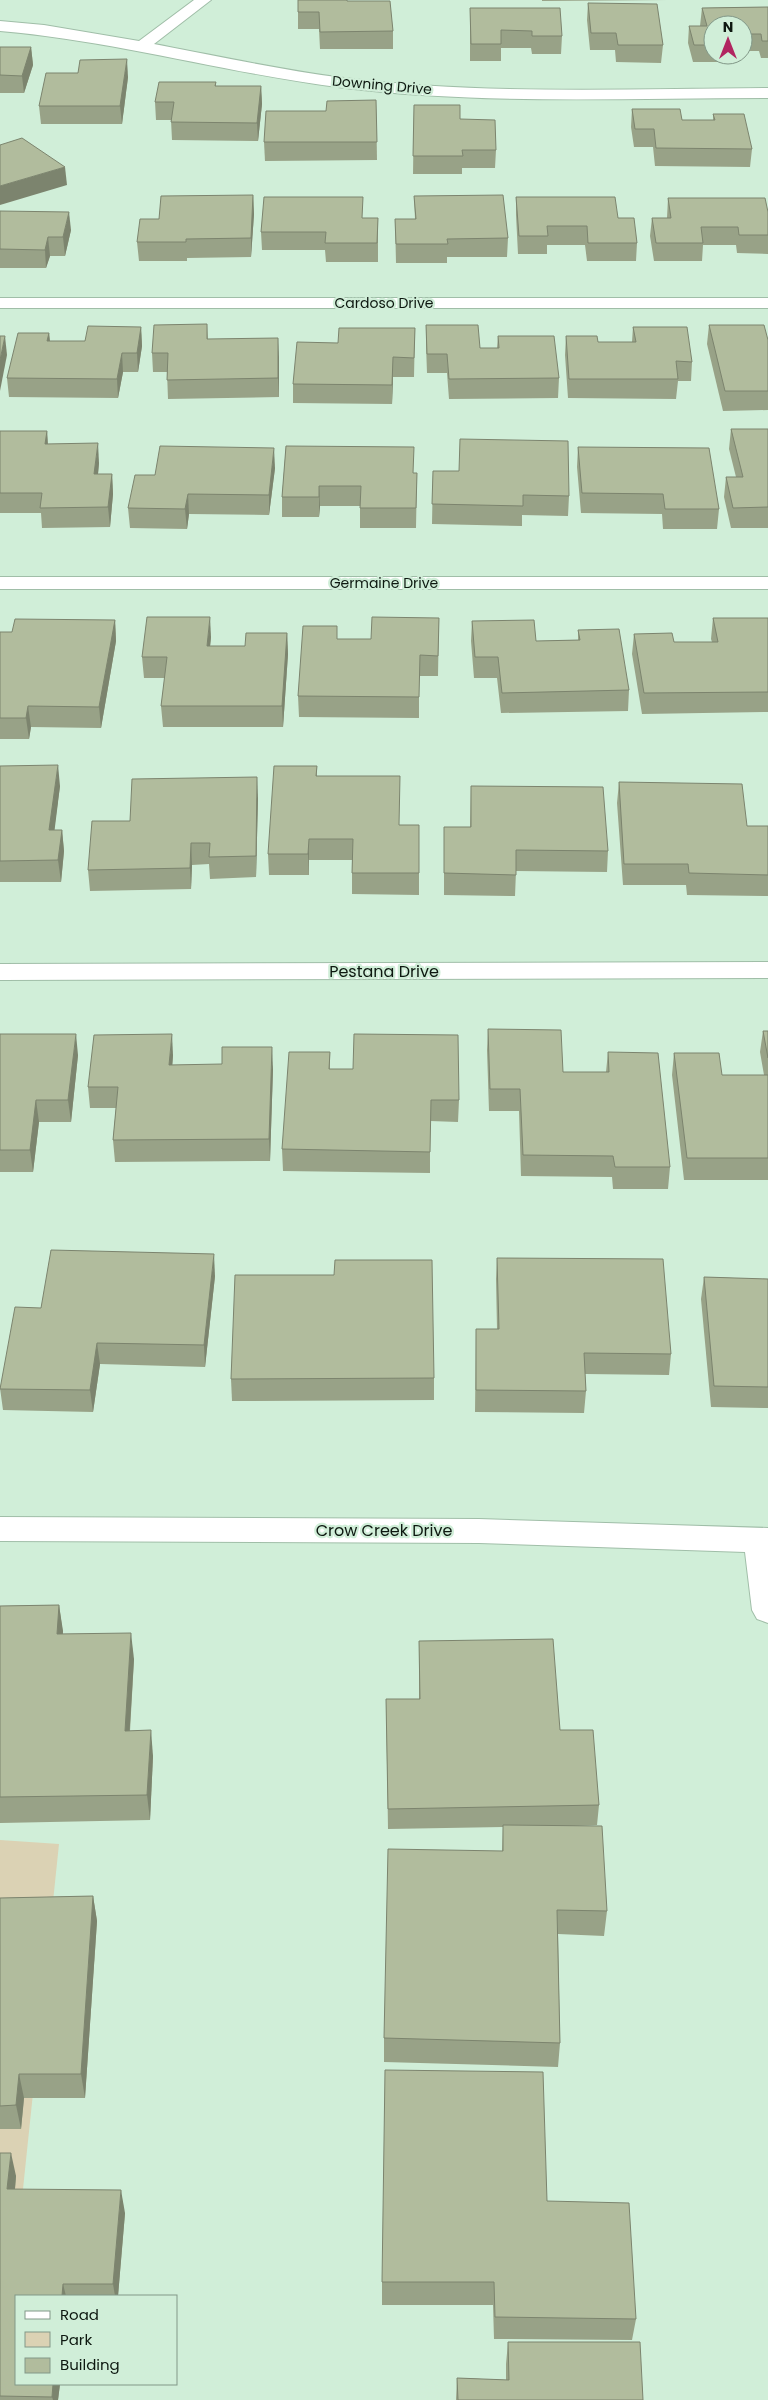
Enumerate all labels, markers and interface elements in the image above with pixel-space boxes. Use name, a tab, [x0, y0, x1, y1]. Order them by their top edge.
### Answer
north arrow	[703, 15, 753, 65]
text: N	[723, 17, 733, 37]
street label: Downing Drive	[331, 71, 433, 99]
street label: Cardoso Drive	[334, 293, 434, 313]
street label: Germaine Drive	[330, 573, 439, 593]
street label: Pestana Drive	[329, 960, 439, 983]
street label: Crow Creek Drive	[316, 1519, 452, 1542]
legend	[15, 2295, 178, 2385]
text: Road	[60, 2304, 99, 2325]
text: Park	[60, 2329, 92, 2350]
text: Building	[60, 2354, 120, 2375]

